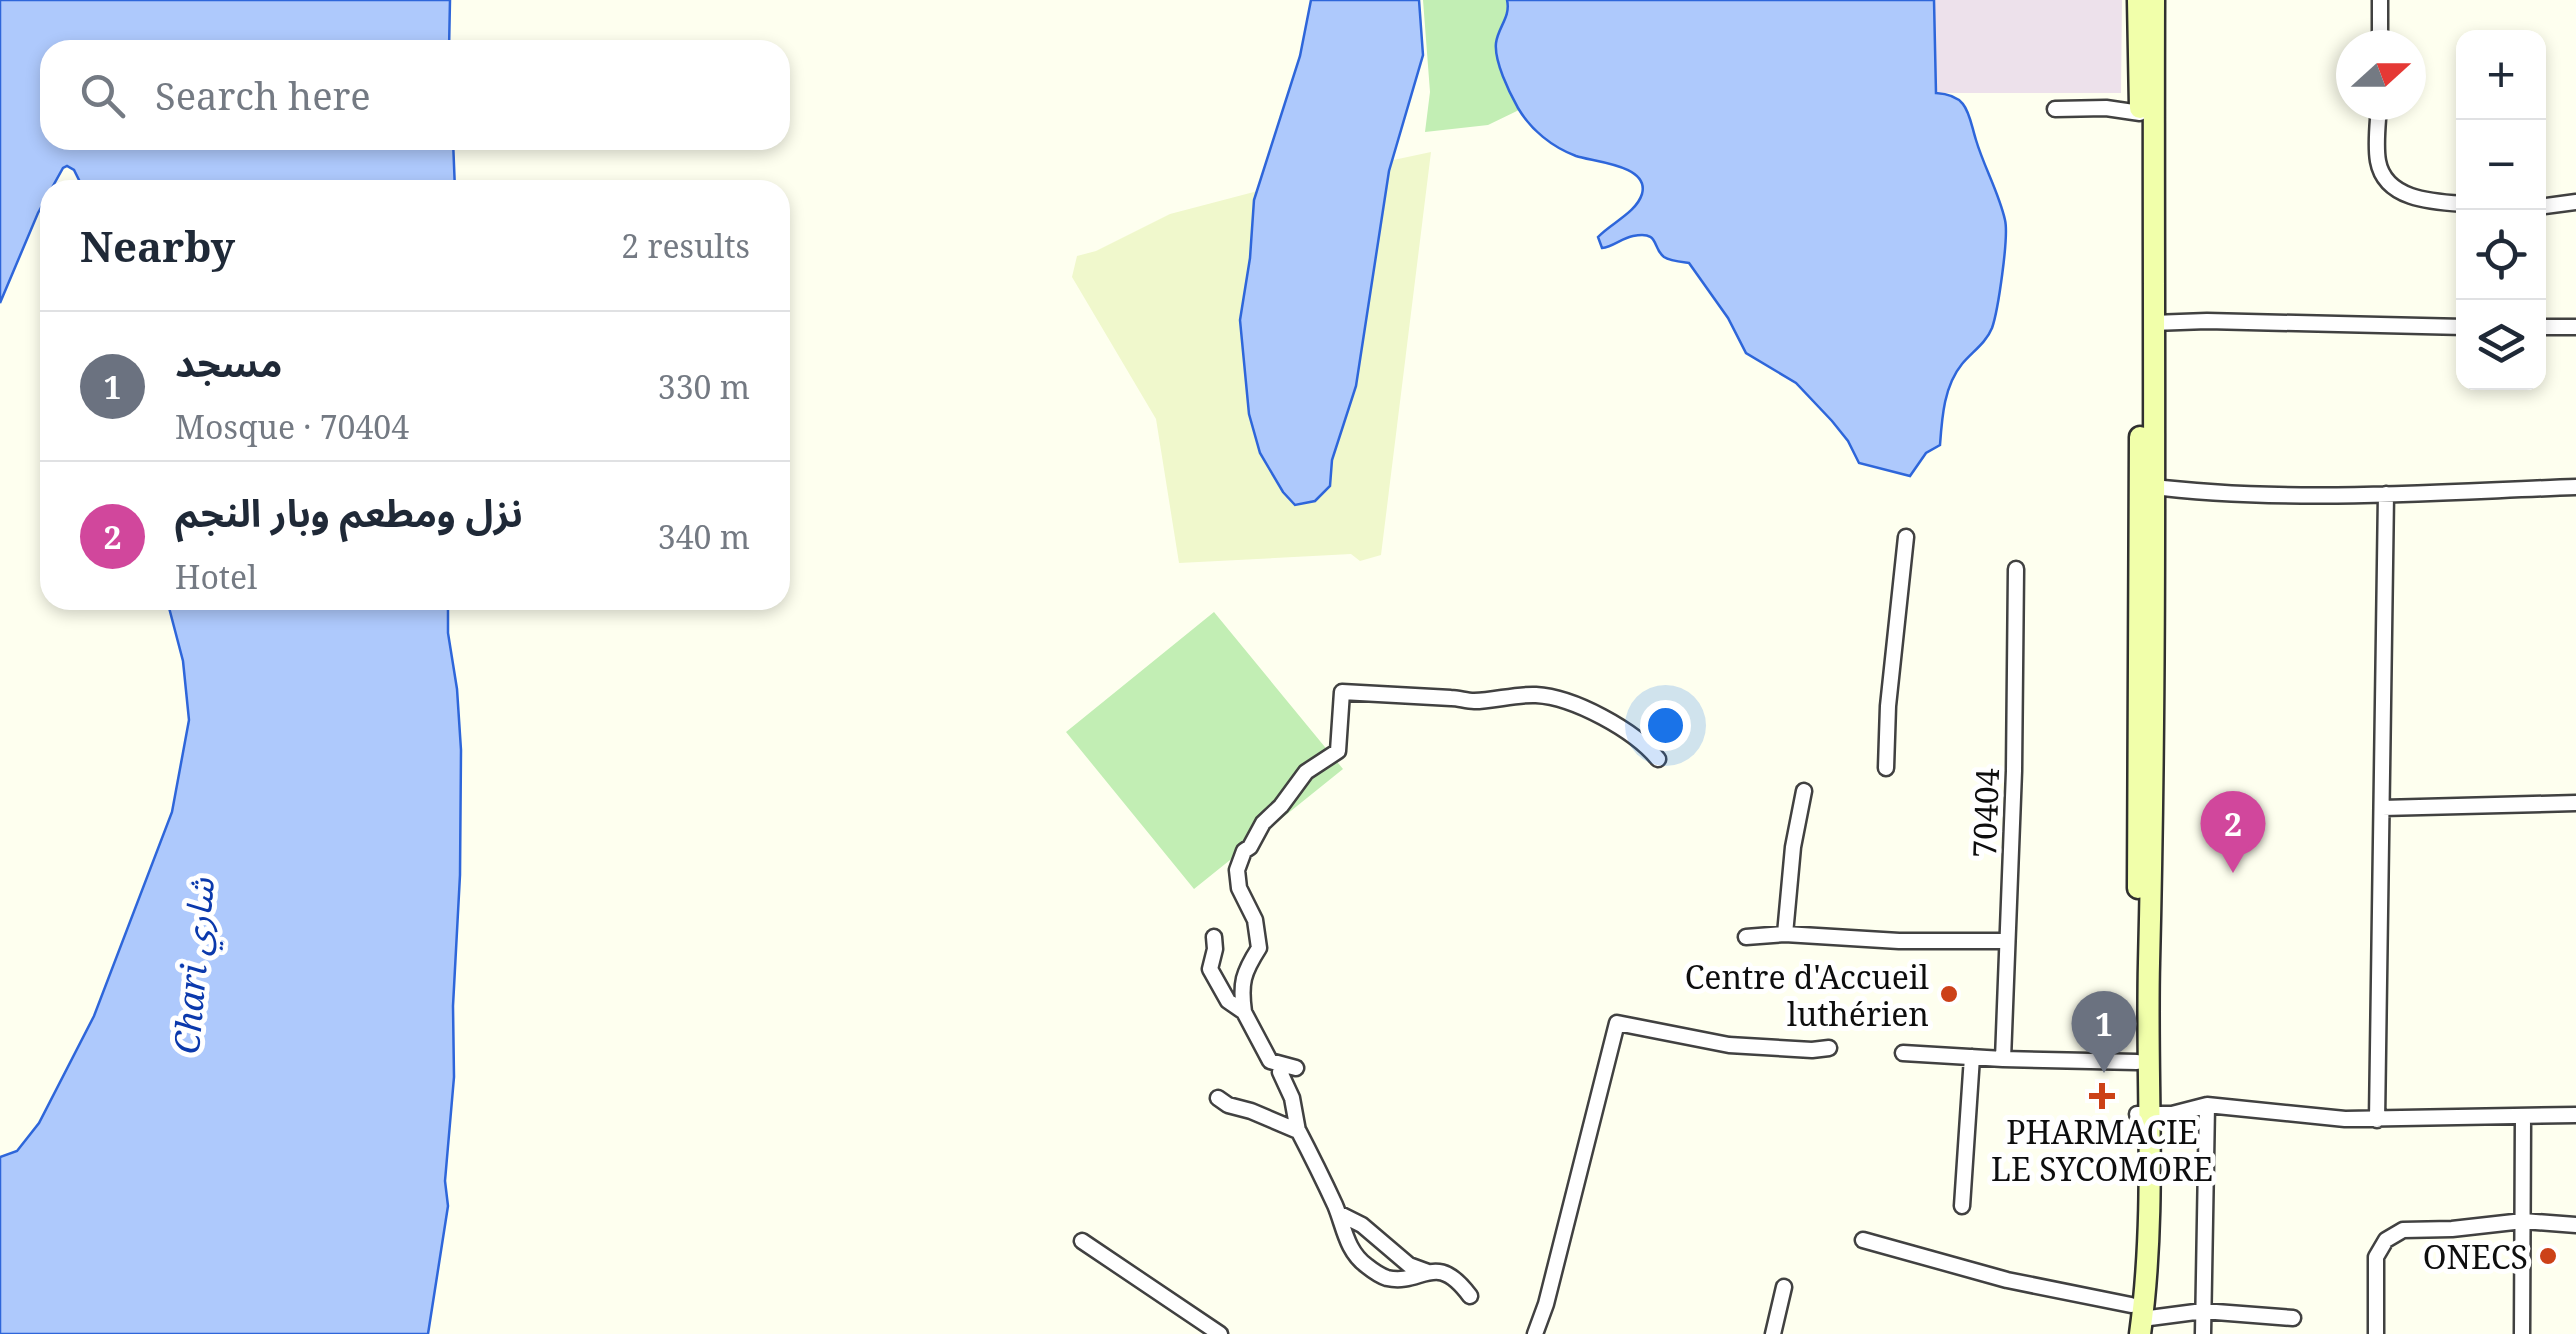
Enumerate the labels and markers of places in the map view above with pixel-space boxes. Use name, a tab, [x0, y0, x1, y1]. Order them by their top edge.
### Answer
pin: 2	[2200, 790, 2266, 873]
place label: Centre d'Accueil luthérien	[1685, 955, 1929, 1035]
marker: Centre d'Accueil luthérien	[1938, 983, 1960, 1005]
pin: 1	[2072, 990, 2136, 1073]
marker: PHARMACIE LE SYCOMORE	[2091, 1085, 2113, 1107]
place label: PHARMACIE LE SYCOMORE	[1991, 1110, 2213, 1190]
place label: ONECS	[2423, 1235, 2528, 1278]
marker: ONECS	[2537, 1245, 2559, 1267]

